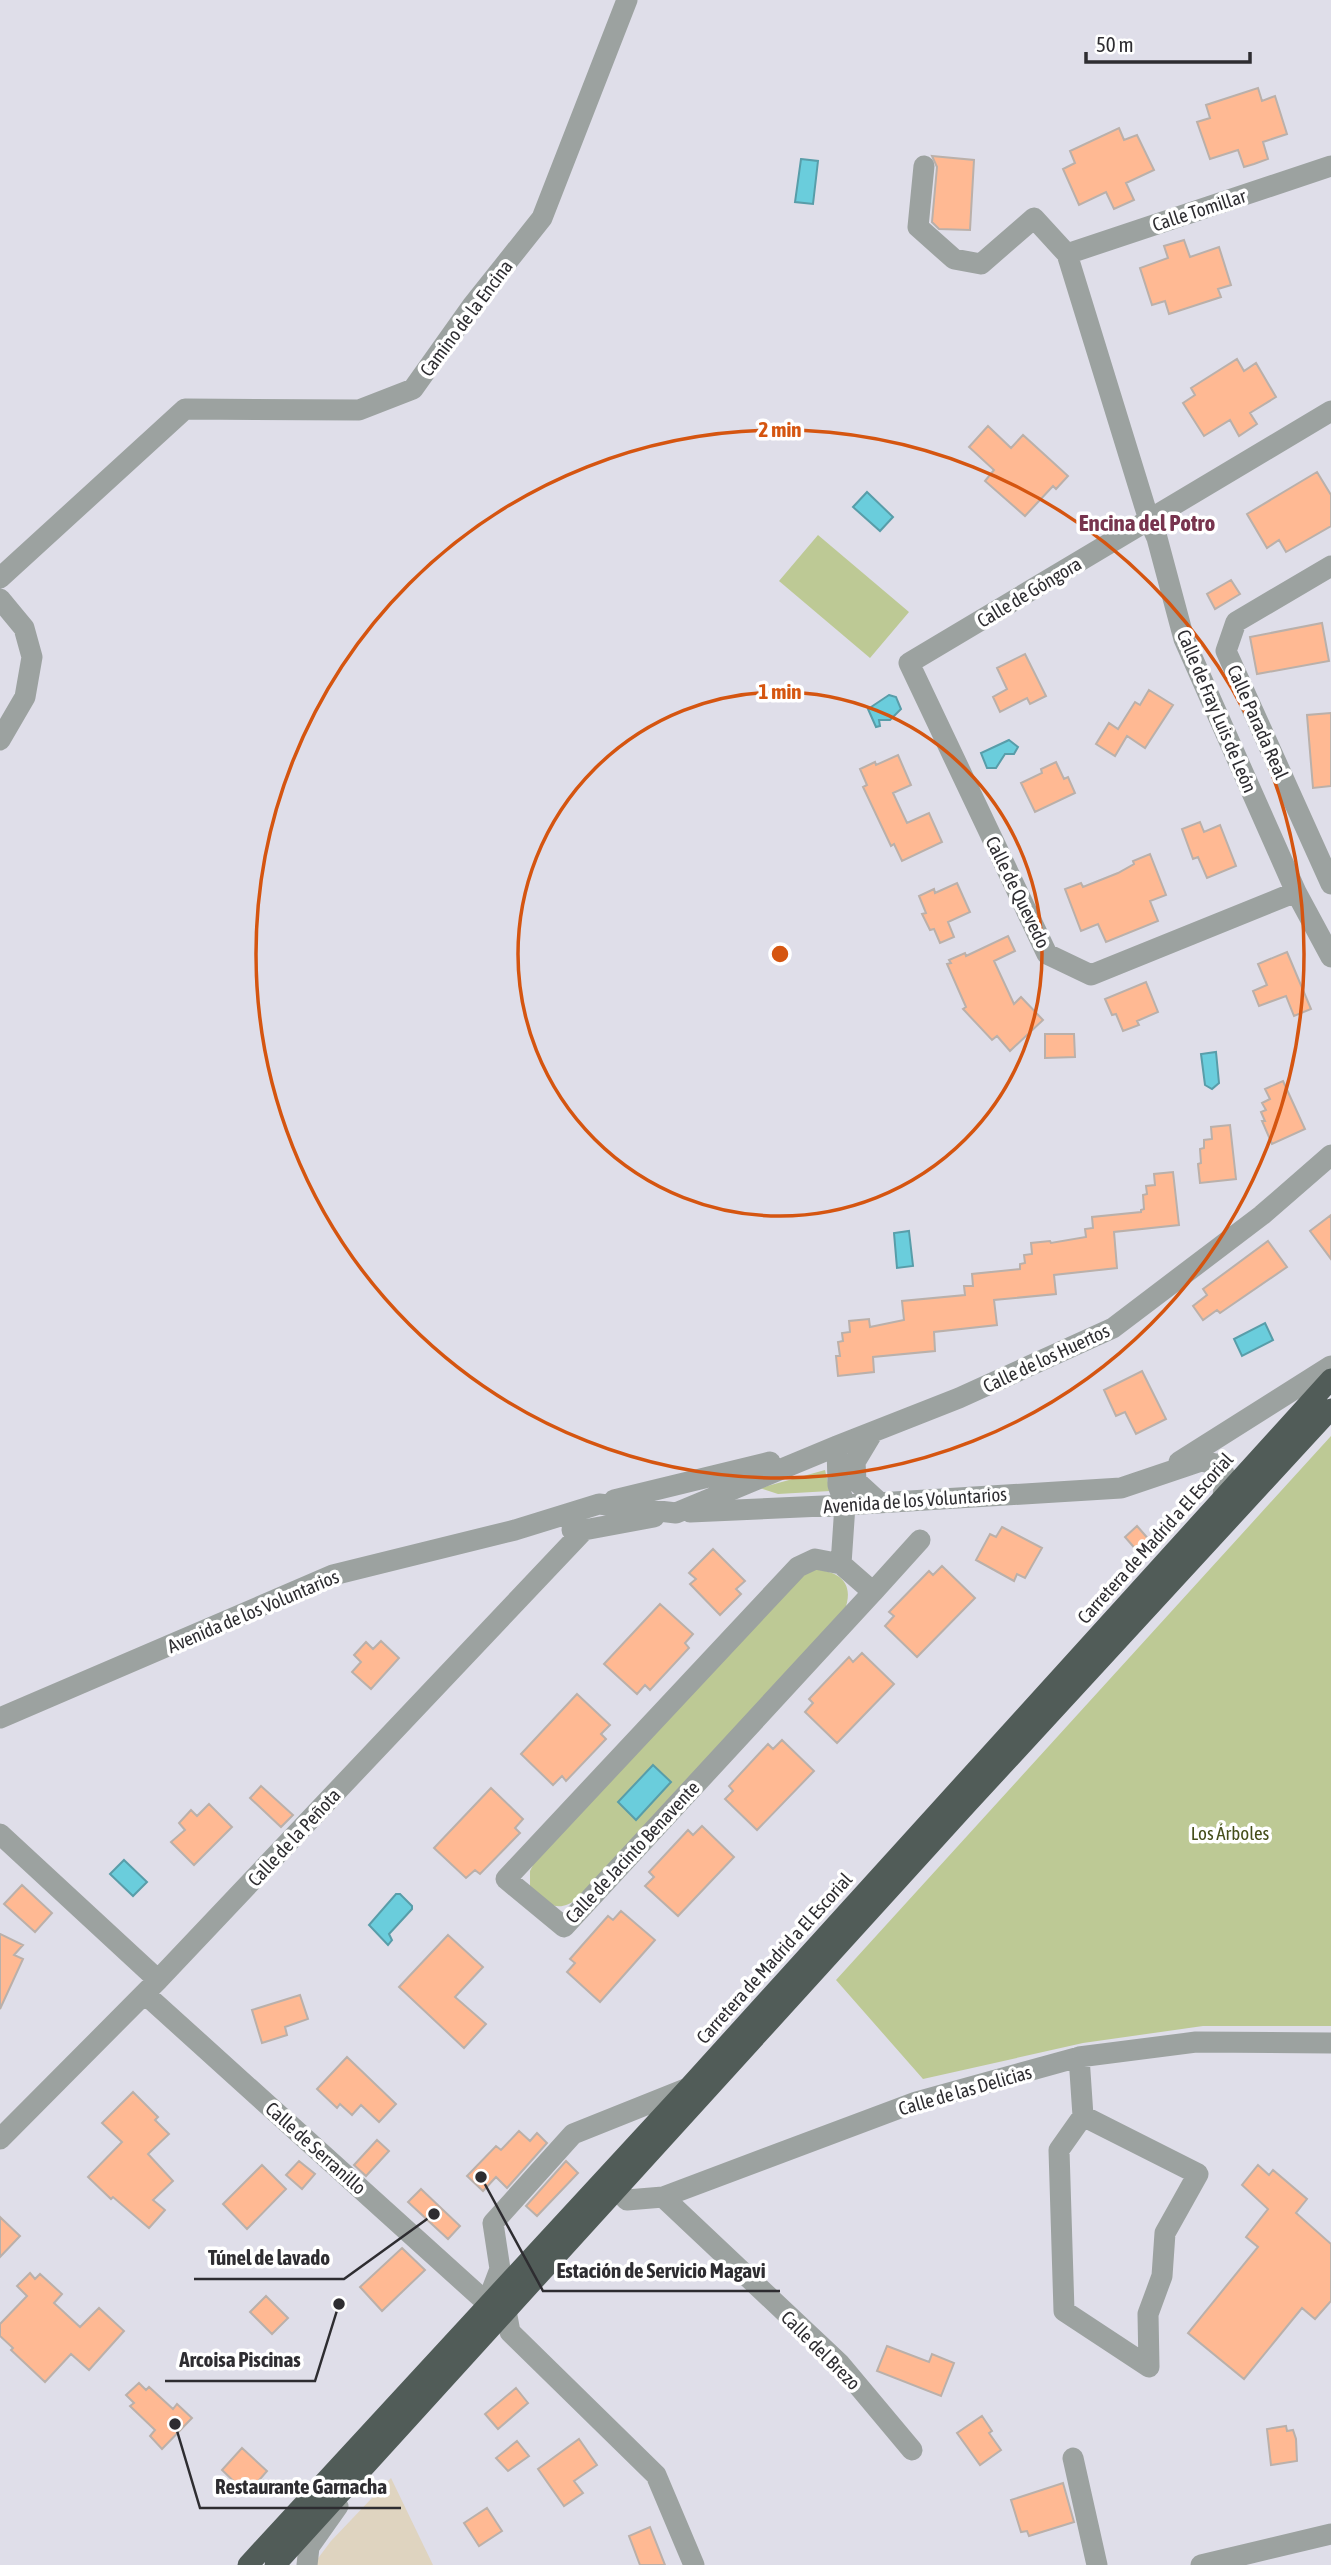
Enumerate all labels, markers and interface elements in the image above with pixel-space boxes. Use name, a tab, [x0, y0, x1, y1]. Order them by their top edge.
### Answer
scale bar	[1086, 21, 1250, 65]
text: 50 m	[1096, 32, 1134, 56]
street label: Calle Tomillar	[1149, 184, 1249, 235]
street label: Camino de la Encina	[415, 256, 517, 380]
text: 2 min	[759, 417, 801, 441]
district label: Encina del Potro	[1079, 510, 1215, 536]
street label: Calle de Góngora	[973, 552, 1085, 632]
street label: Calle de Fray Luis de León	[1173, 626, 1261, 796]
street label: Calle Parada Real	[1223, 661, 1293, 783]
text: 1 min	[759, 679, 801, 703]
street label: Calle de Quevedo	[981, 833, 1055, 952]
centre of rings	[768, 942, 792, 966]
street label: Calle de los Huertos	[979, 1319, 1113, 1397]
street label: Carretera de Madrid a El Escorial	[1073, 1448, 1237, 1628]
street label: Avenida de los Voluntarios	[822, 1483, 1008, 1517]
street label: Avenida de los Voluntarios	[164, 1565, 342, 1657]
street label: Calle de Jacinto Benavente	[560, 1776, 704, 1928]
street label: Calle de la Peñota	[243, 1784, 345, 1890]
park label: Los Árboles	[1191, 1822, 1270, 1844]
street label: Carretera de Madrid a El Escorial	[692, 1868, 856, 2048]
street label: Calle de las Delicias	[896, 2060, 1034, 2120]
street label: Calle de Serranillo	[261, 2097, 371, 2199]
callout: Túnel de lavado	[194, 2237, 344, 2279]
text: Túnel de lavado	[208, 2245, 330, 2269]
callout: Estación de Servicio Magavi	[543, 2249, 780, 2291]
text: Estación de Servicio Magavi	[556, 2258, 766, 2282]
street label: Calle del Brezo	[777, 2306, 865, 2394]
callout: Arcoisa Piscinas	[165, 2339, 315, 2381]
text: Arcoisa Piscinas	[178, 2347, 301, 2371]
callout: Restaurante Garnacha	[200, 2466, 401, 2508]
text: Restaurante Garnacha	[215, 2474, 387, 2498]

